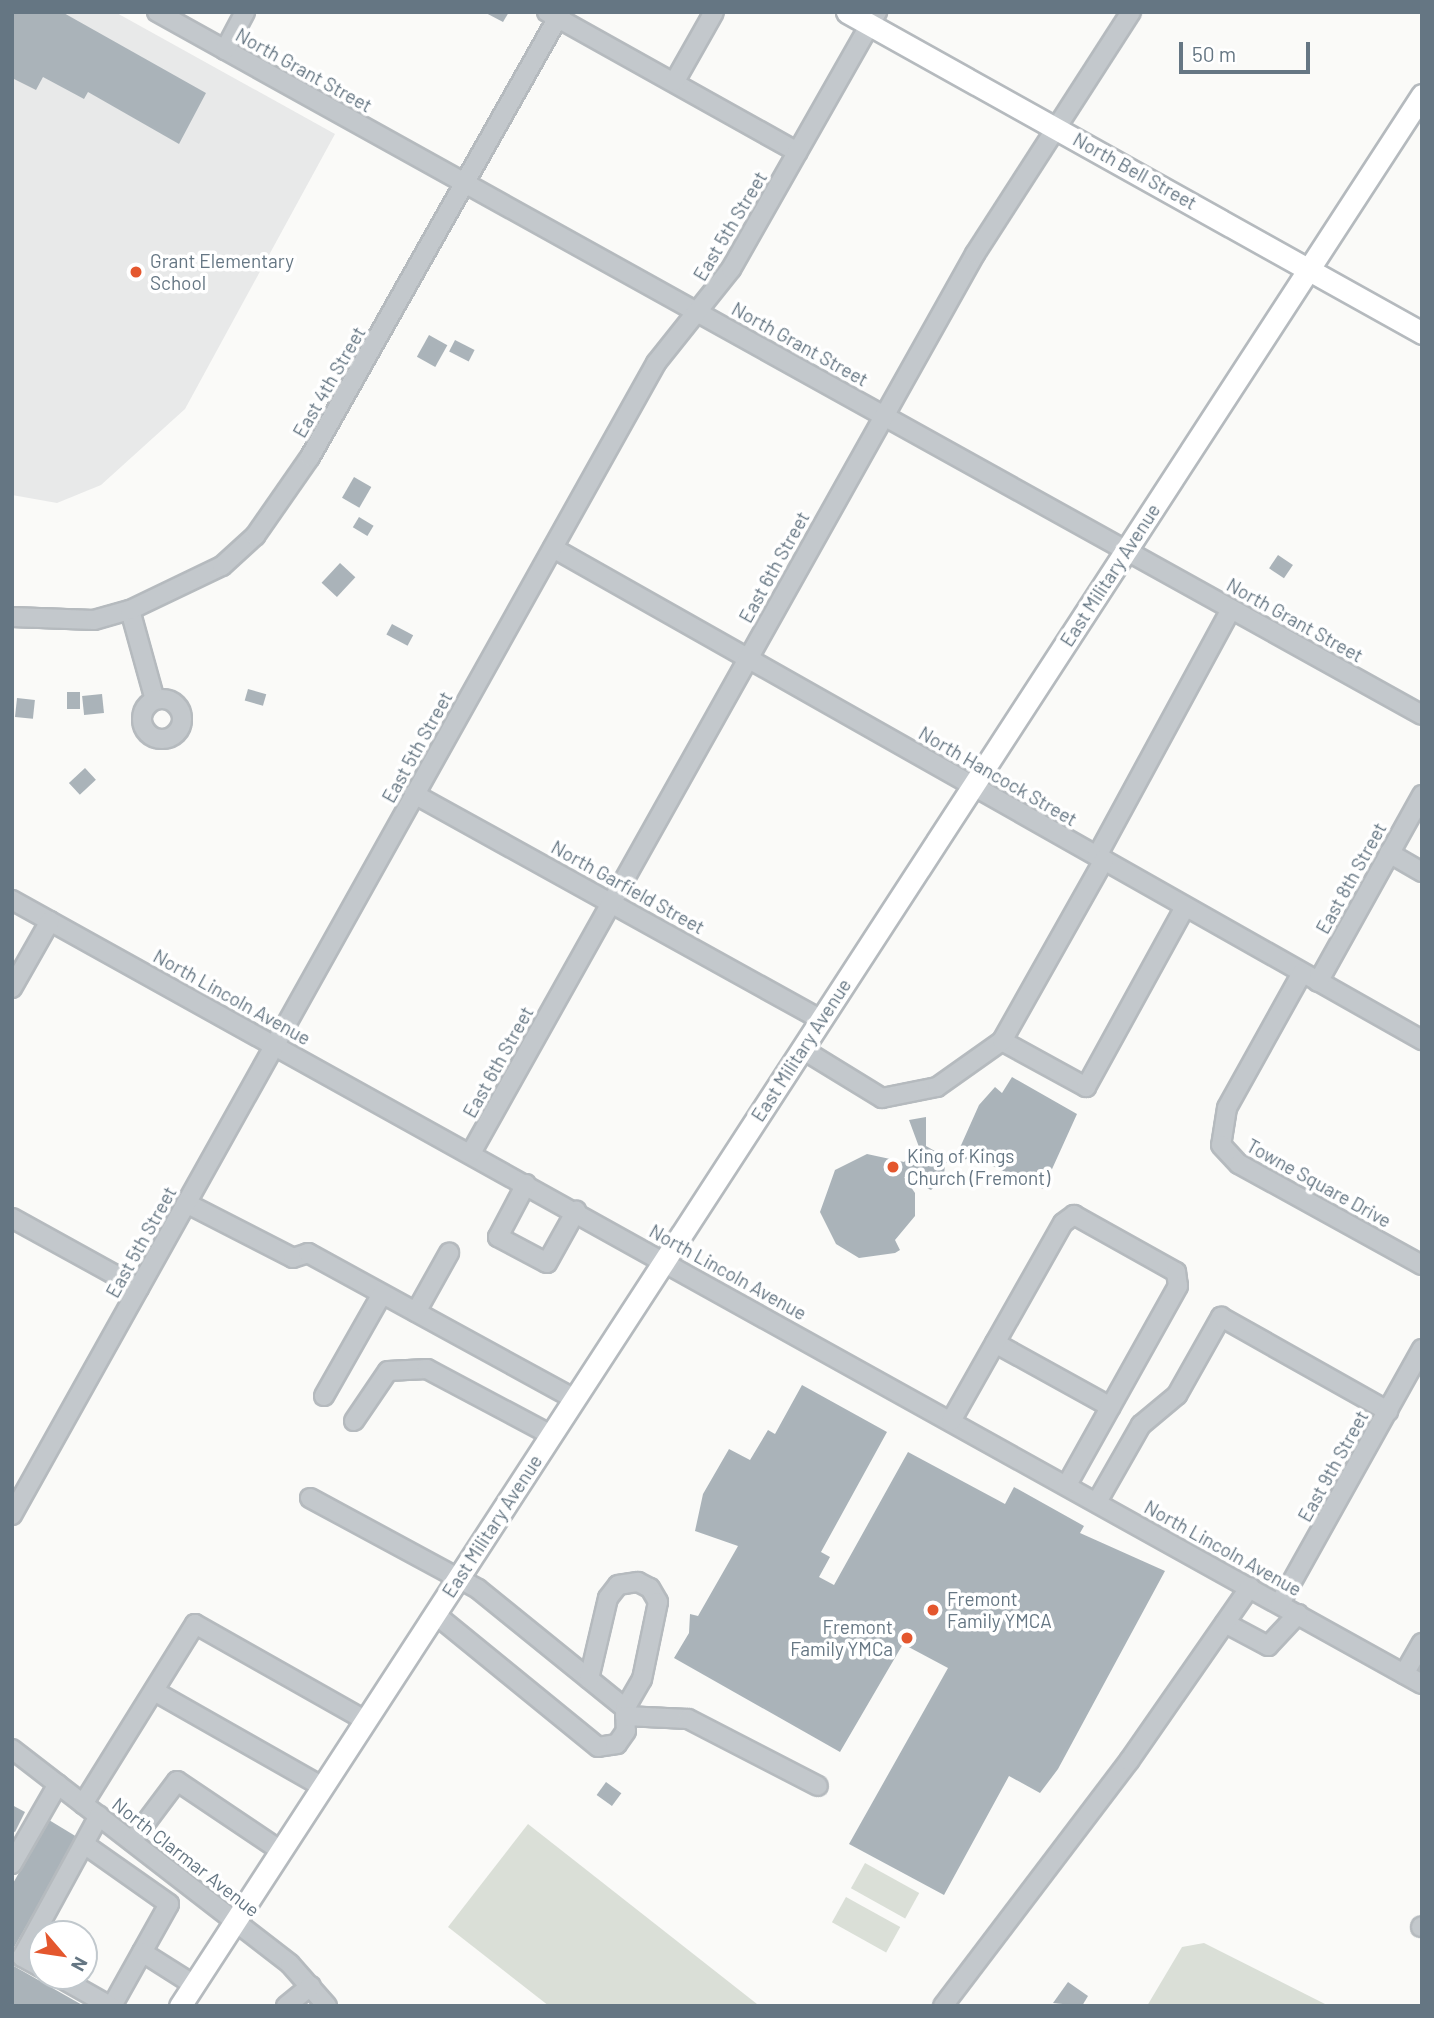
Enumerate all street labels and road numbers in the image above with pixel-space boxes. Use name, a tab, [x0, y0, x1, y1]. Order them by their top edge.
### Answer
street label: North Grant Street	[232, 23, 376, 117]
street label: North Bell Street	[1069, 128, 1201, 214]
street label: East 5th Street	[688, 167, 772, 285]
street label: North Grant Street	[728, 297, 872, 391]
street label: East 4th Street	[288, 322, 370, 442]
street label: East Military Avenue	[1055, 499, 1165, 651]
street label: East 6th Street	[734, 507, 814, 627]
street label: North Grant Street	[1223, 573, 1367, 667]
street label: East 5th Street	[377, 687, 457, 807]
street label: North Hancock Street	[915, 721, 1081, 831]
street label: East 8th Street	[1311, 818, 1391, 938]
street label: North Garfield Street	[547, 835, 709, 939]
street label: North Lincoln Avenue	[149, 944, 315, 1050]
street label: East Military Avenue	[746, 974, 856, 1126]
street label: East 6th Street	[458, 1002, 538, 1122]
street label: Towne Square Drive	[1243, 1134, 1395, 1232]
street label: East 5th Street	[101, 1182, 181, 1302]
street label: North Lincoln Avenue	[645, 1219, 811, 1325]
street label: East 9th Street	[1293, 1406, 1373, 1526]
street label: East Military Avenue	[437, 1450, 547, 1602]
street label: North Lincoln Avenue	[1140, 1495, 1306, 1601]
street label: North Clarmar Avenue	[108, 1792, 264, 1922]

